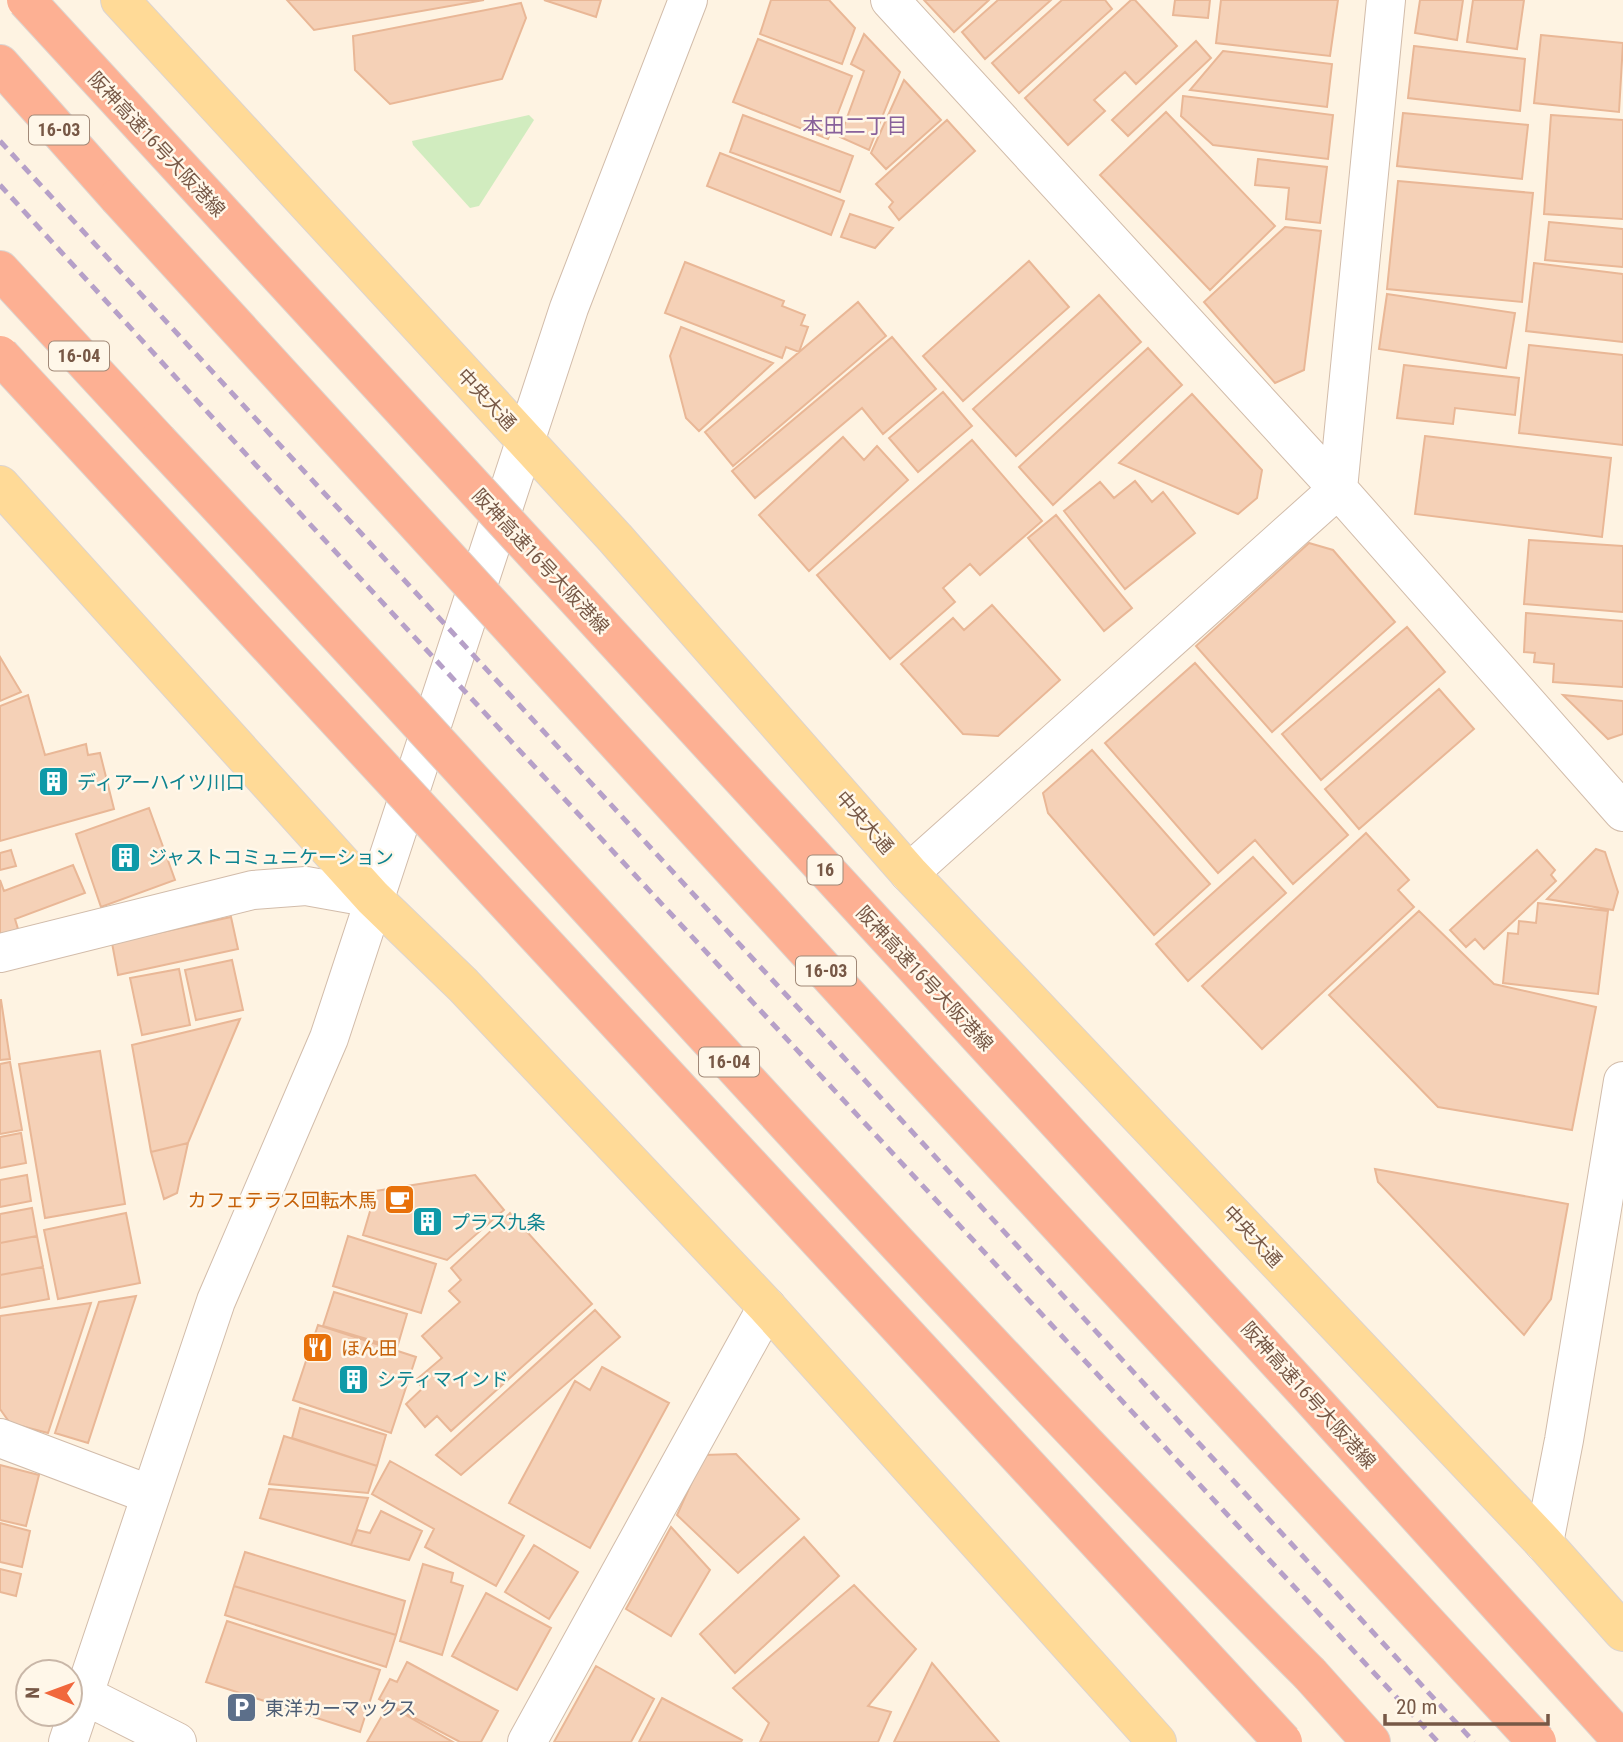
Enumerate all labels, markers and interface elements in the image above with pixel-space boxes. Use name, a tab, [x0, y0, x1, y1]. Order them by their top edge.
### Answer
street label: 阪神高速16号大阪港線	[84, 67, 230, 222]
district label: 本田二丁目	[803, 114, 908, 138]
road number: 16-03	[29, 116, 89, 145]
road number: 16-04	[49, 342, 109, 370]
street label: 中央大通	[452, 364, 521, 435]
street label: 阪神高速16号大阪港線	[468, 484, 614, 639]
building icon: ディアーハイツ川口	[37, 765, 71, 799]
place label: ディアーハイツ川口	[77, 771, 245, 794]
street label: 中央大通	[831, 786, 898, 859]
building icon: ジャストコミュニケーション	[108, 840, 142, 874]
place label: ジャストコミュニケーション	[148, 846, 394, 869]
road number: 16	[808, 856, 842, 884]
street label: 阪神高速16号大阪港線	[852, 901, 998, 1056]
road number: 16-03	[796, 956, 856, 986]
road number: 16-04	[699, 1048, 759, 1077]
cafe icon: カフェテラス回転木馬	[383, 1183, 417, 1217]
place label: カフェテラス回転木馬	[187, 1189, 377, 1212]
street label: 中央大通	[1218, 1201, 1287, 1272]
building icon: プラス九条	[411, 1205, 445, 1239]
place label: プラス九条	[451, 1211, 546, 1234]
street label: 阪神高速16号大阪港線	[1237, 1317, 1381, 1474]
restaurant icon: ほん田	[301, 1331, 335, 1365]
place label: ほん田	[341, 1337, 398, 1360]
building icon: シティマインド	[337, 1362, 371, 1396]
place label: シティマインド	[377, 1368, 509, 1391]
north arrow	[14, 1658, 84, 1728]
scale bar	[1385, 1682, 1548, 1726]
text: N	[21, 1687, 44, 1699]
parking icon: 東洋カーマックス	[225, 1691, 259, 1725]
text: 20 m	[1396, 1695, 1437, 1719]
place label: 東洋カーマックス	[265, 1697, 416, 1720]

